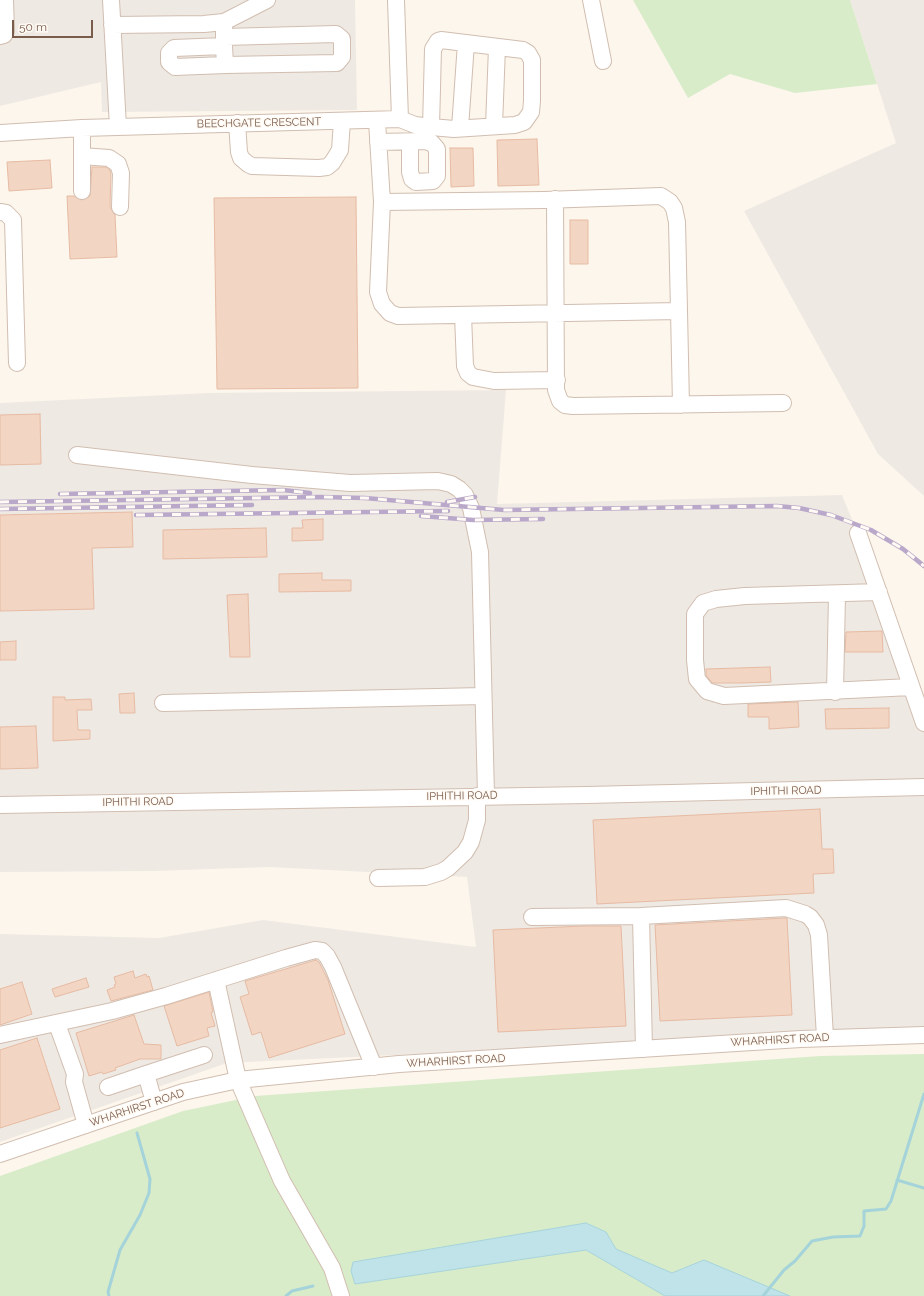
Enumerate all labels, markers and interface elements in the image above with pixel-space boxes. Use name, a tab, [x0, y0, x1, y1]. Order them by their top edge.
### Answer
scale bar	[14, 12, 95, 38]
text: 50 m	[19, 20, 47, 34]
street label: BEECHGATE CRESCENT	[197, 115, 321, 131]
street label: IPHITHI ROAD	[750, 784, 822, 798]
street label: IPHITHI ROAD	[426, 789, 498, 803]
street label: IPHITHI ROAD	[102, 795, 174, 809]
street label: WHARHIRST ROAD	[730, 1031, 830, 1049]
street label: WHARHIRST ROAD	[406, 1052, 506, 1070]
street label: WHARHIRST ROAD	[88, 1086, 186, 1130]

